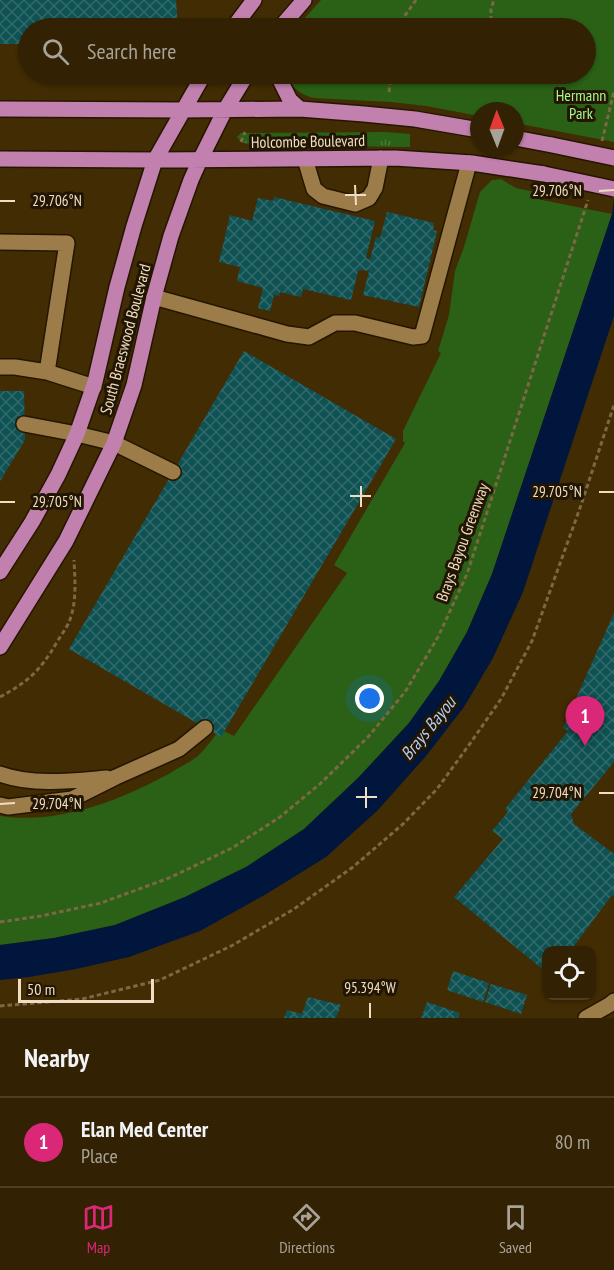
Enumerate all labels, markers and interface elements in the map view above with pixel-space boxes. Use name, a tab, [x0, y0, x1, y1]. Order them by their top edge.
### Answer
search box	[18, 18, 596, 84]
icon: search	[39, 35, 72, 68]
text: Search here	[87, 37, 176, 65]
park label: Hermann Park	[556, 85, 606, 123]
north arrow	[470, 102, 524, 156]
street label: Holcombe Boulevard	[251, 130, 365, 152]
text: 29.706°N	[532, 181, 582, 200]
text: 29.706°N	[32, 191, 82, 210]
street label: South Braeswood Boulevard	[95, 262, 155, 416]
street label: Brays Bayou Greenway	[431, 480, 493, 604]
text: 29.705°N	[532, 482, 582, 501]
text: 29.705°N	[32, 492, 82, 511]
your location	[355, 684, 384, 713]
water label: Brays Bayou	[395, 691, 461, 765]
pin: 1	[566, 696, 604, 746]
text: 29.704°N	[532, 783, 582, 802]
text: 29.704°N	[32, 794, 82, 813]
map controls	[542, 946, 596, 1000]
button: locate	[542, 946, 596, 1000]
scale bar	[18, 976, 154, 1004]
text: 95.394°W	[344, 978, 396, 997]
text: 50 m	[27, 979, 55, 999]
text: Nearby	[24, 1041, 89, 1074]
text: Elan Med Center	[81, 1115, 208, 1143]
text: 1	[39, 1129, 48, 1155]
text: 80 m	[555, 1129, 590, 1155]
text: Place	[81, 1143, 118, 1169]
tab: Map	[82, 1201, 115, 1257]
tab: Directions	[279, 1201, 335, 1257]
tab: Saved	[499, 1201, 532, 1257]

